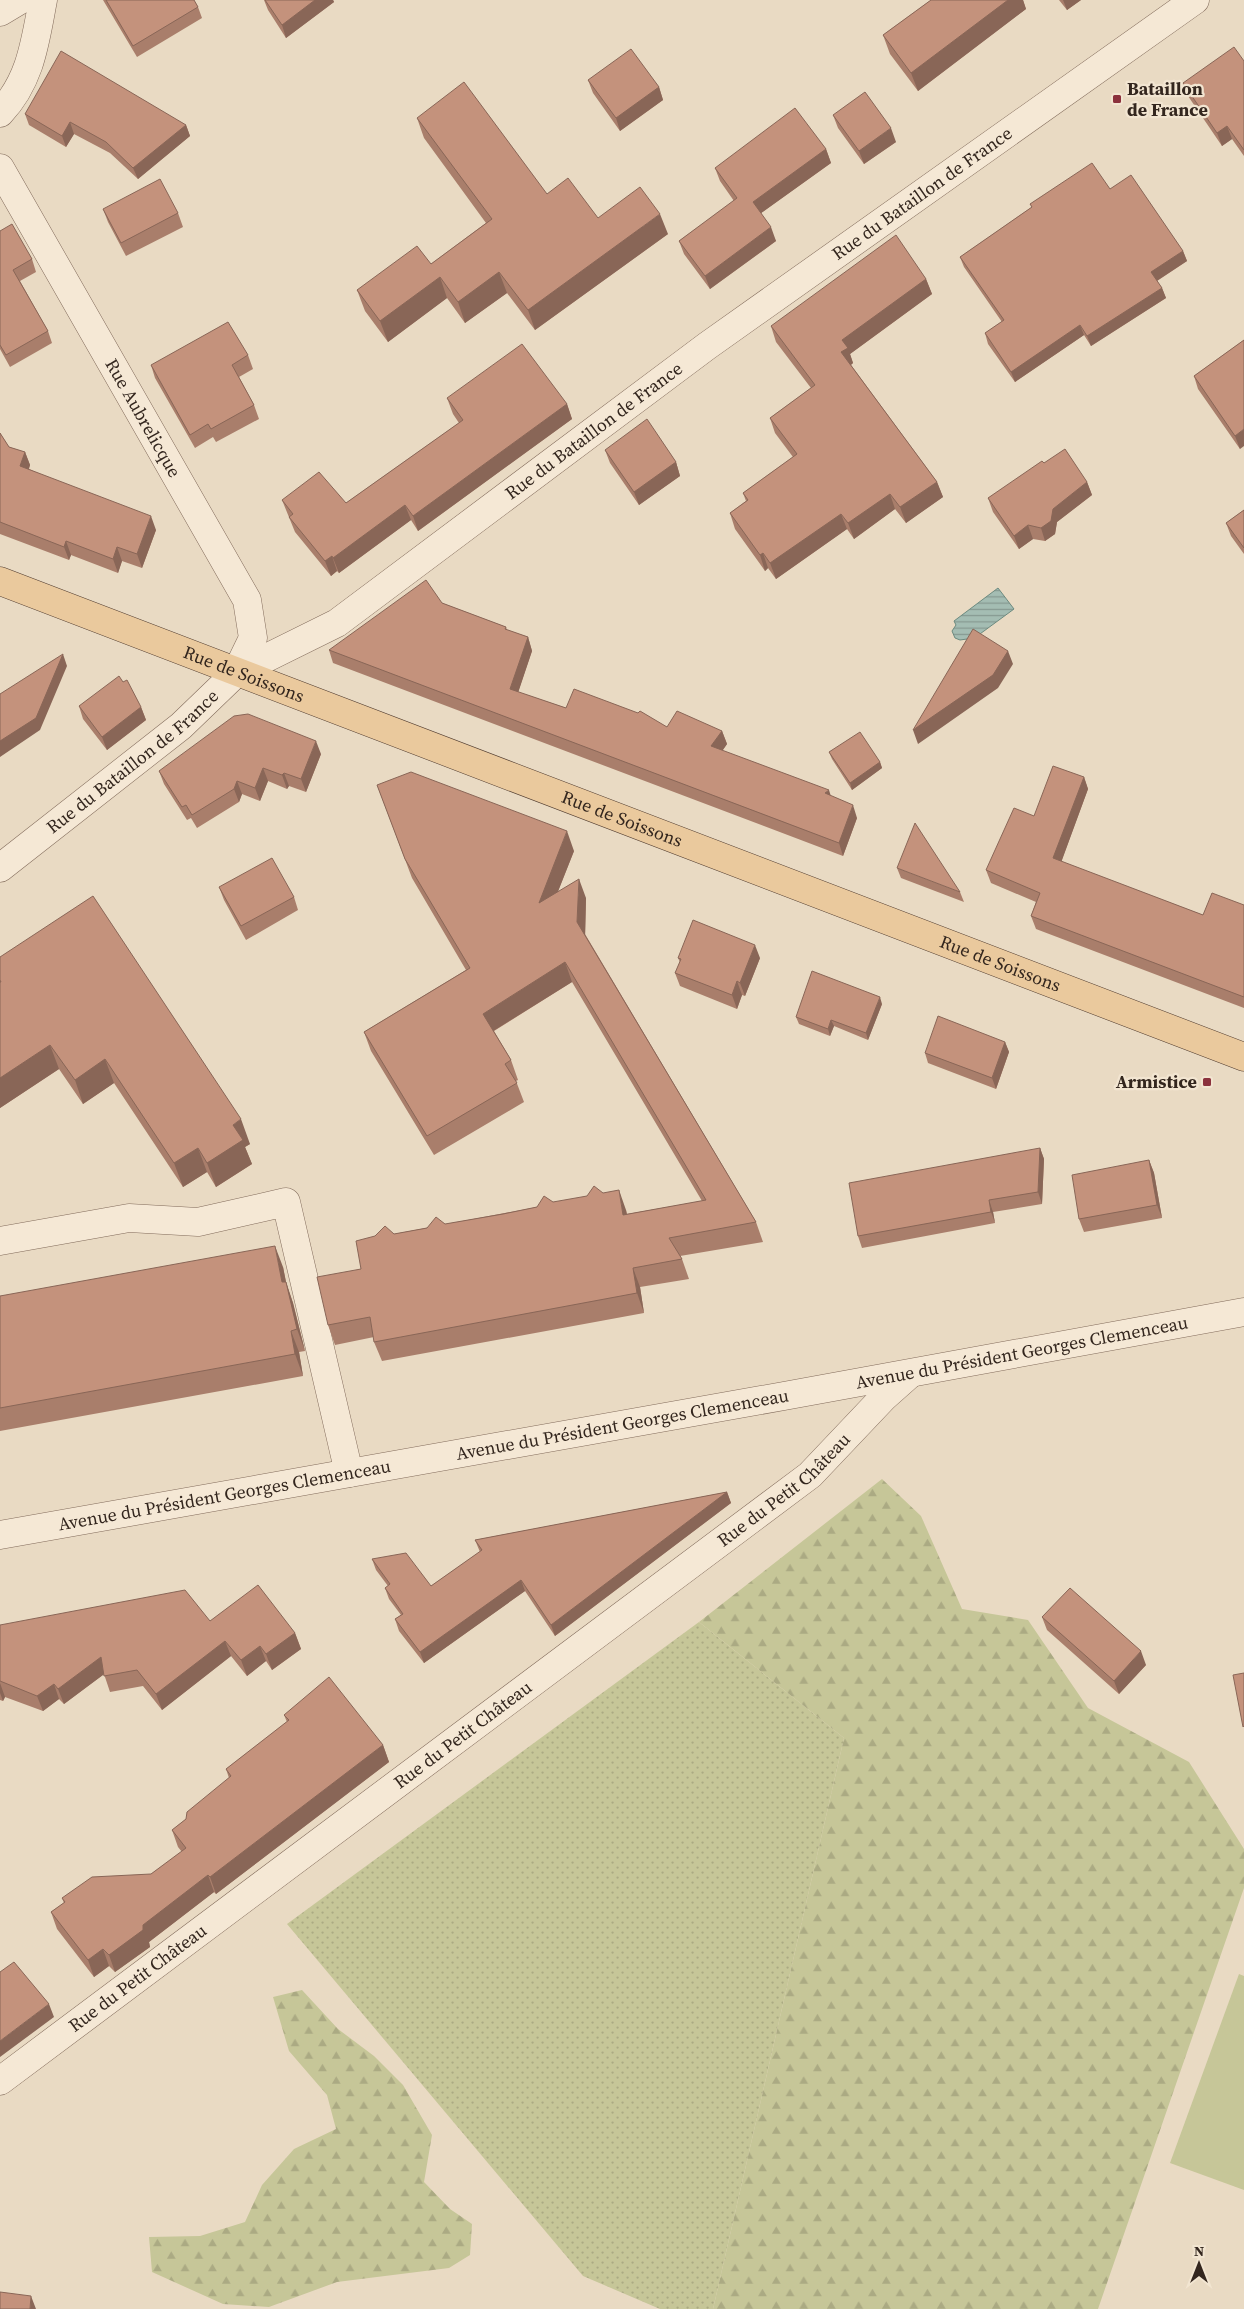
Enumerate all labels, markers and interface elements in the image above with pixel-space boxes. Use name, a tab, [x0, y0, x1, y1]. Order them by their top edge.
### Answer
place label: Bataillon de France	[1127, 76, 1208, 122]
marker: Bataillon de France	[1111, 93, 1123, 105]
street label: Rue du Bataillon de France	[827, 121, 1017, 266]
street label: Rue Aubrelicque	[99, 354, 187, 482]
street label: Rue du Bataillon de France	[500, 356, 687, 505]
street label: Rue de Soissons	[180, 639, 308, 708]
street label: Rue du Bataillon de France	[41, 683, 224, 839]
street label: Rue de Soissons	[558, 784, 686, 853]
street label: Rue de Soissons	[936, 929, 1065, 998]
place label: Armistice	[1116, 1069, 1197, 1094]
marker: Armistice	[1201, 1076, 1213, 1088]
street label: Avenue du Président Georges Clemenceau	[854, 1309, 1190, 1395]
street label: Avenue du Président Georges Clemenceau	[454, 1382, 791, 1466]
street label: Rue du Petit Château	[712, 1427, 856, 1552]
street label: Avenue du Président Georges Clemenceau	[56, 1453, 393, 1536]
street label: Rue du Petit Château	[388, 1674, 537, 1794]
street label: Rue du Petit Château	[63, 1918, 212, 2037]
north arrow	[1174, 2239, 1224, 2289]
text: N	[1194, 2241, 1204, 2261]

